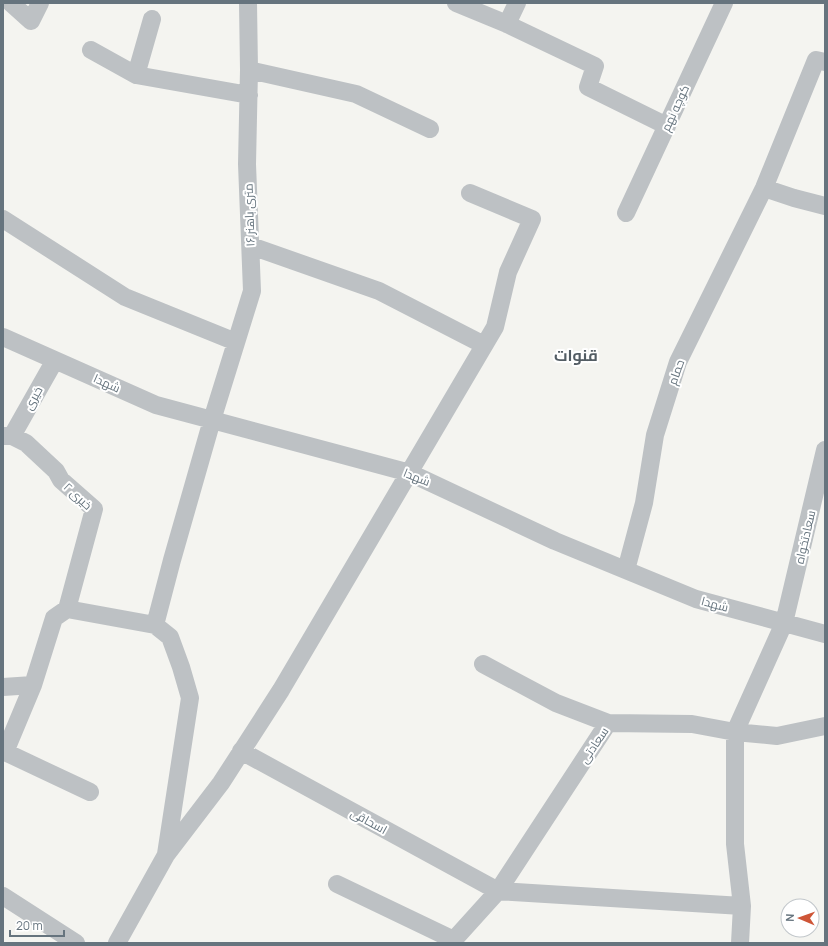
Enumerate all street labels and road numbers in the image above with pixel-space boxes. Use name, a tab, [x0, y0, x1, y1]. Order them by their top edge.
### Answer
street label: کوچه نهم	[657, 82, 694, 134]
street label: ۱۶ متری باهنر	[239, 183, 259, 247]
street label: حمام	[664, 357, 688, 387]
street label: شهدا	[91, 370, 123, 396]
street label: خیری	[20, 383, 46, 413]
street label: شهدا	[401, 464, 433, 490]
street label: خیری ۲	[60, 478, 96, 514]
street label: سعادتخواه	[791, 508, 819, 565]
street label: شهدا	[700, 592, 731, 616]
street label: سعادتی	[576, 723, 612, 767]
street label: اسحاقی	[348, 804, 390, 838]

